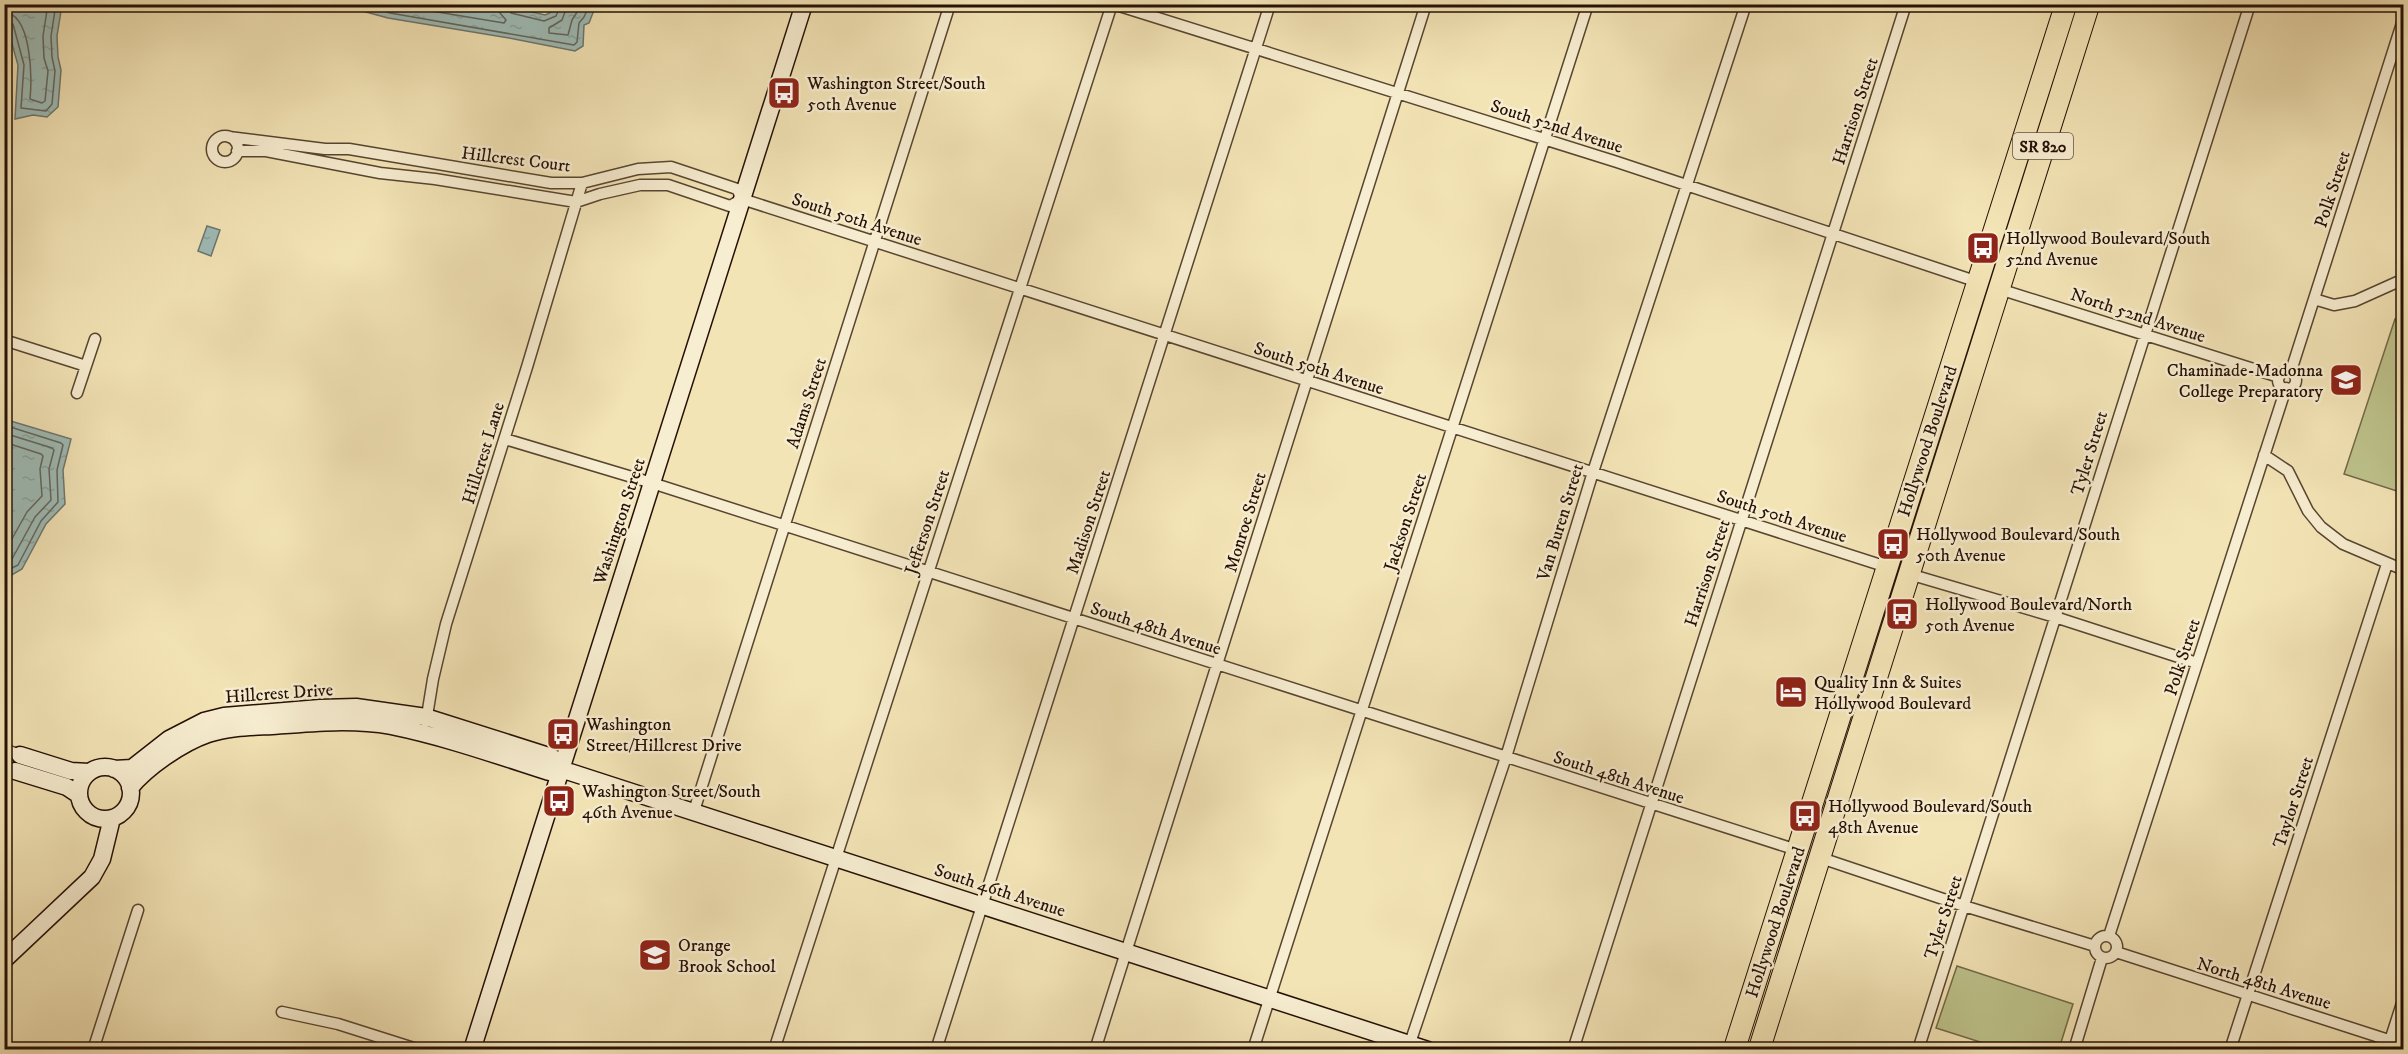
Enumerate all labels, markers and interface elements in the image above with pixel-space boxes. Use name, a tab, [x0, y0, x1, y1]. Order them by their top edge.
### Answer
street label: Harrison Street	[1828, 55, 1884, 168]
place label: Washington Street/South 50th Avenue	[806, 73, 986, 116]
bus stop icon: Washington Street/South 50th Avenue	[766, 75, 802, 111]
street label: South 52nd Avenue	[1488, 95, 1626, 159]
road number: SR 820	[2013, 133, 2073, 159]
street label: Hillcrest Court	[460, 142, 572, 178]
street label: Polk Street	[2310, 148, 2356, 231]
street label: South 50th Avenue	[789, 189, 925, 251]
place label: Hollywood Boulevard/South 52nd Avenue	[2006, 228, 2211, 271]
bus stop icon: Hollywood Boulevard/South 52nd Avenue	[1965, 230, 2001, 266]
street label: North 52nd Avenue	[2067, 284, 2208, 348]
street label: South 50th Avenue	[1251, 338, 1387, 400]
street label: Adams Street	[782, 355, 832, 451]
place label: Chaminade-Madonna College Preparatory	[2167, 360, 2323, 403]
school or university icon: Chaminade-Madonna College Preparatory	[2328, 362, 2364, 398]
street label: Hollywood Boulevard	[1893, 363, 1963, 520]
street label: Hillcrest Lane	[458, 400, 510, 507]
street label: Tyler Street	[2067, 408, 2113, 498]
street label: Washington Street	[589, 455, 651, 588]
street label: Van Buren Street	[1532, 461, 1589, 584]
street label: Jefferson Street	[900, 467, 955, 579]
street label: Madison Street	[1062, 467, 1116, 577]
street label: Monroe Street	[1220, 469, 1272, 575]
street label: Jackson Street	[1379, 470, 1432, 576]
street label: South 50th Avenue	[1714, 486, 1850, 548]
street label: Harrison Street	[1680, 517, 1736, 630]
place label: Hollywood Boulevard/South 50th Avenue	[1916, 524, 2121, 567]
bus stop icon: Hollywood Boulevard/South 50th Avenue	[1875, 526, 1911, 562]
place label: Hollywood Boulevard/North 50th Avenue	[1925, 594, 2133, 637]
bus stop icon: Hollywood Boulevard/North 50th Avenue	[1884, 596, 1920, 632]
street label: South 48th Avenue	[1087, 597, 1224, 660]
street label: Polk Street	[2160, 616, 2206, 699]
place label: Quality Inn & Suites Hollywood Boulevard	[1814, 672, 1971, 715]
hotel icon: Quality Inn & Suites Hollywood Boulevard	[1773, 674, 1809, 710]
street label: Hillcrest Drive	[224, 679, 334, 709]
place label: Washington Street/Hillcrest Drive	[585, 714, 742, 757]
bus stop icon: Washington Street/Hillcrest Drive	[545, 716, 581, 752]
street label: South 48th Avenue	[1550, 746, 1687, 809]
street label: Taylor Street	[2269, 754, 2319, 851]
place label: Washington Street/South 46th Avenue	[581, 781, 761, 824]
bus stop icon: Washington Street/South 46th Avenue	[541, 783, 577, 819]
place label: Hollywood Boulevard/South 48th Avenue	[1828, 796, 2033, 839]
bus stop icon: Hollywood Boulevard/South 48th Avenue	[1787, 798, 1823, 834]
street label: Hollywood Boulevard	[1741, 844, 1811, 1001]
street label: South 46th Avenue	[931, 859, 1068, 923]
street label: Tyler Street	[1920, 872, 1968, 962]
place label: Orange Brook School	[678, 935, 776, 978]
school or university icon: Orange Brook School	[637, 937, 673, 973]
street label: North 48th Avenue	[2194, 953, 2333, 1015]

